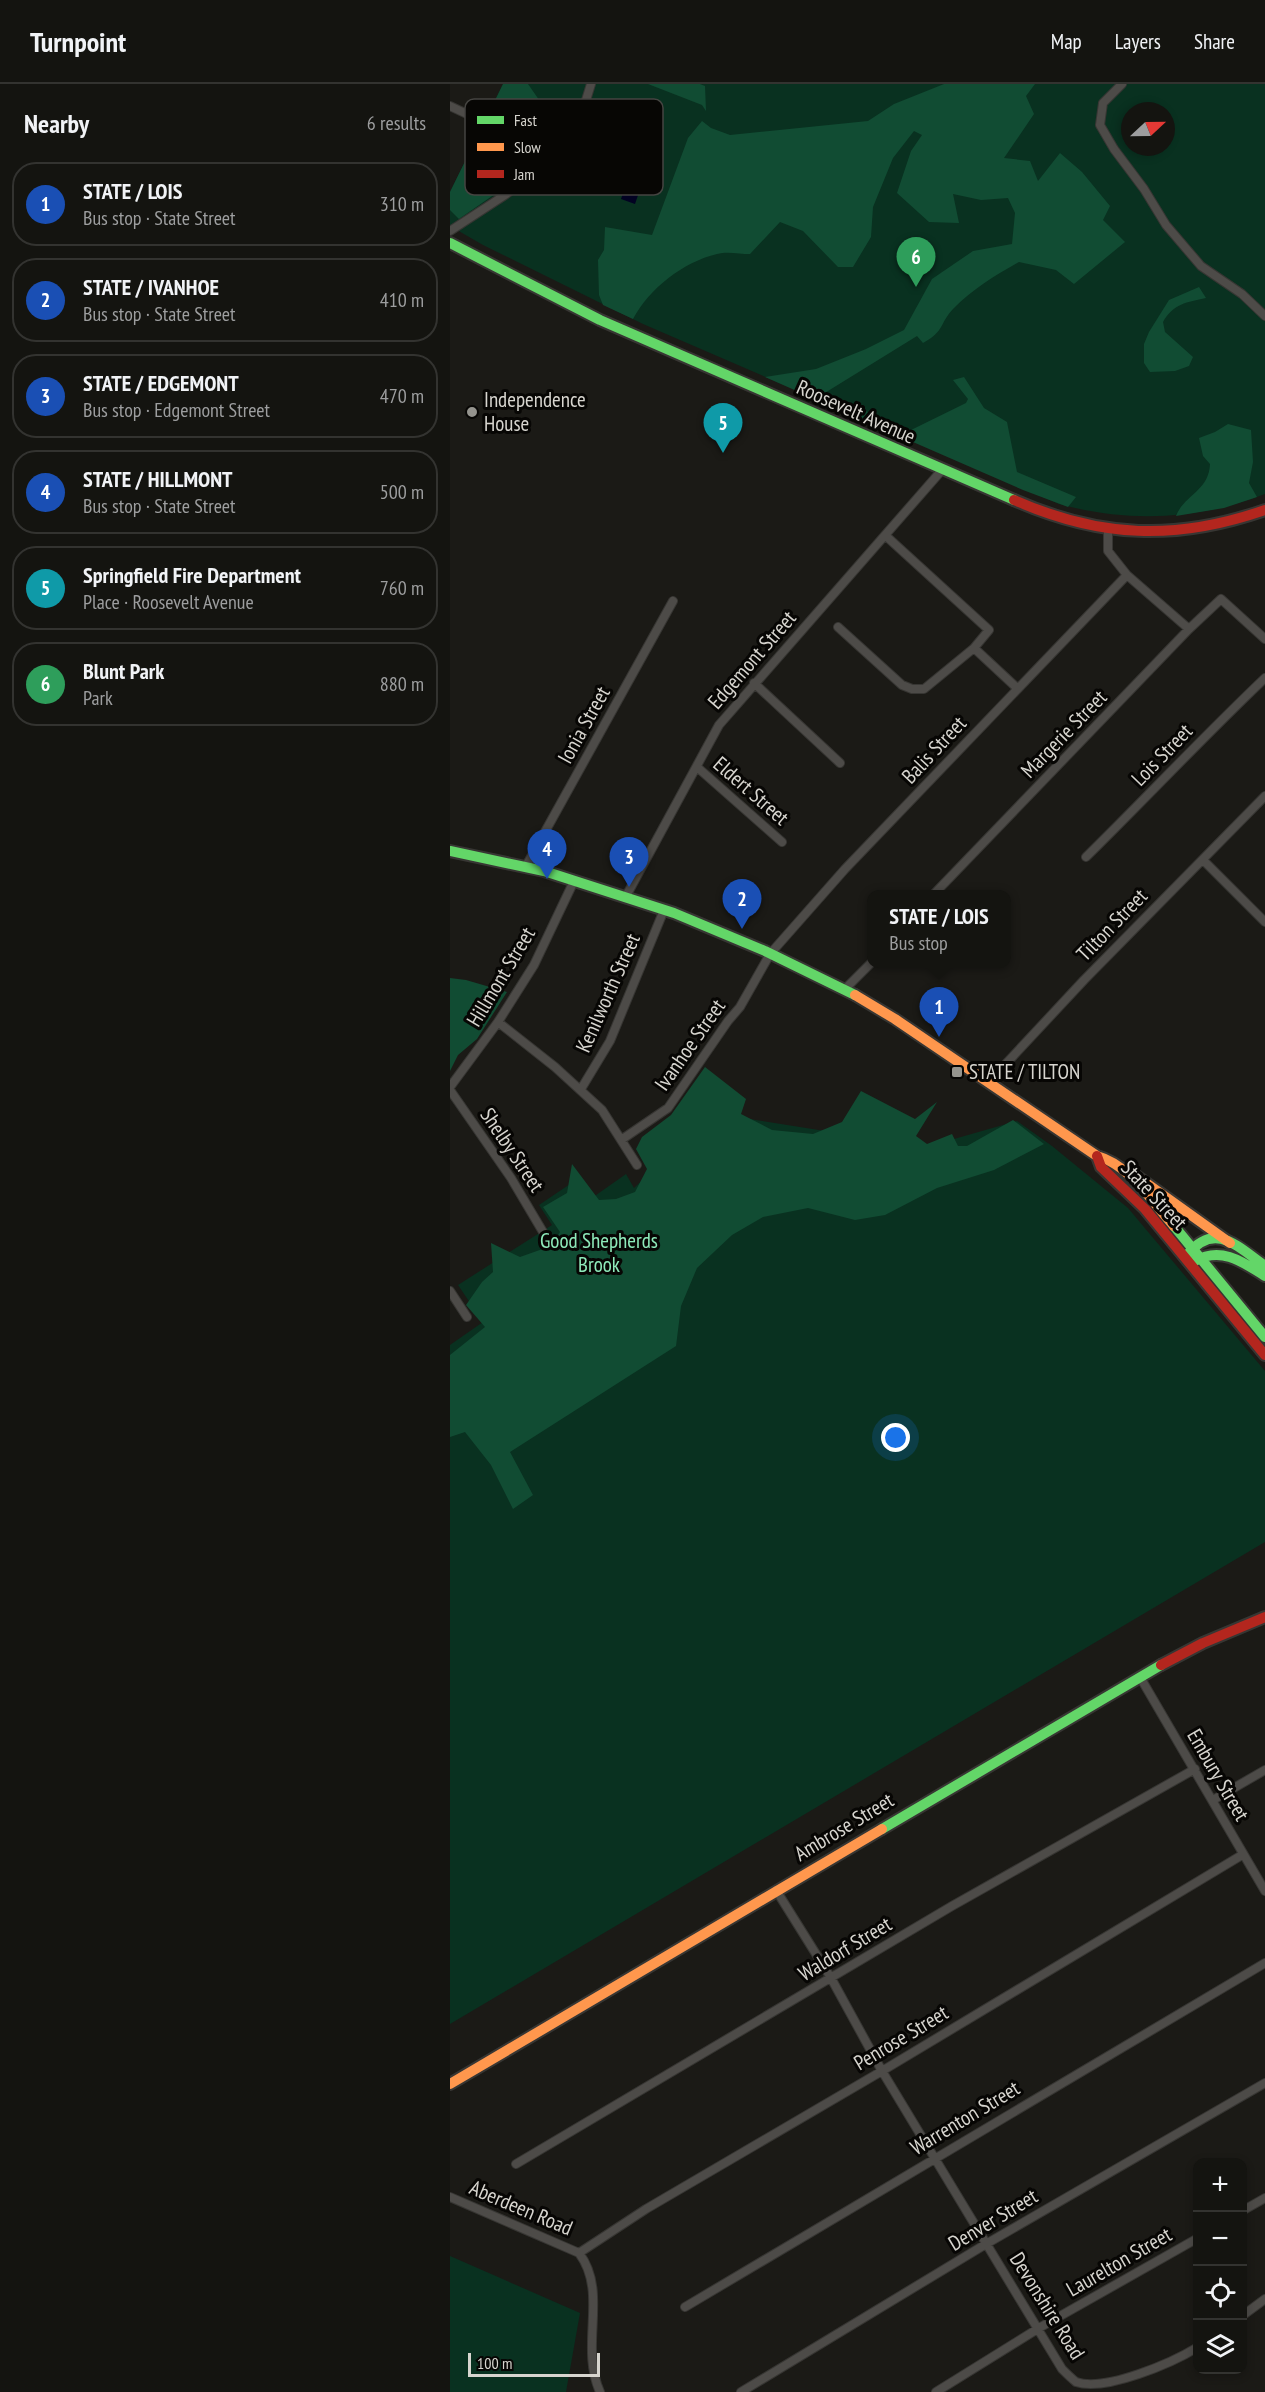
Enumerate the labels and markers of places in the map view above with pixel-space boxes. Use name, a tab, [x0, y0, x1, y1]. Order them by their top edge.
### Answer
pin: 6	[896, 238, 936, 287]
place label: Independence House	[484, 386, 586, 437]
pin: 5	[704, 404, 742, 453]
marker: Independence House	[465, 405, 479, 419]
pin: 4	[528, 830, 566, 879]
pin: 3	[610, 838, 648, 887]
pin: 2	[722, 880, 762, 929]
pin: 1	[920, 988, 958, 1037]
place label: STATE / TILTON	[969, 1058, 1080, 1085]
marker: STATE / TILTON	[950, 1065, 964, 1079]

